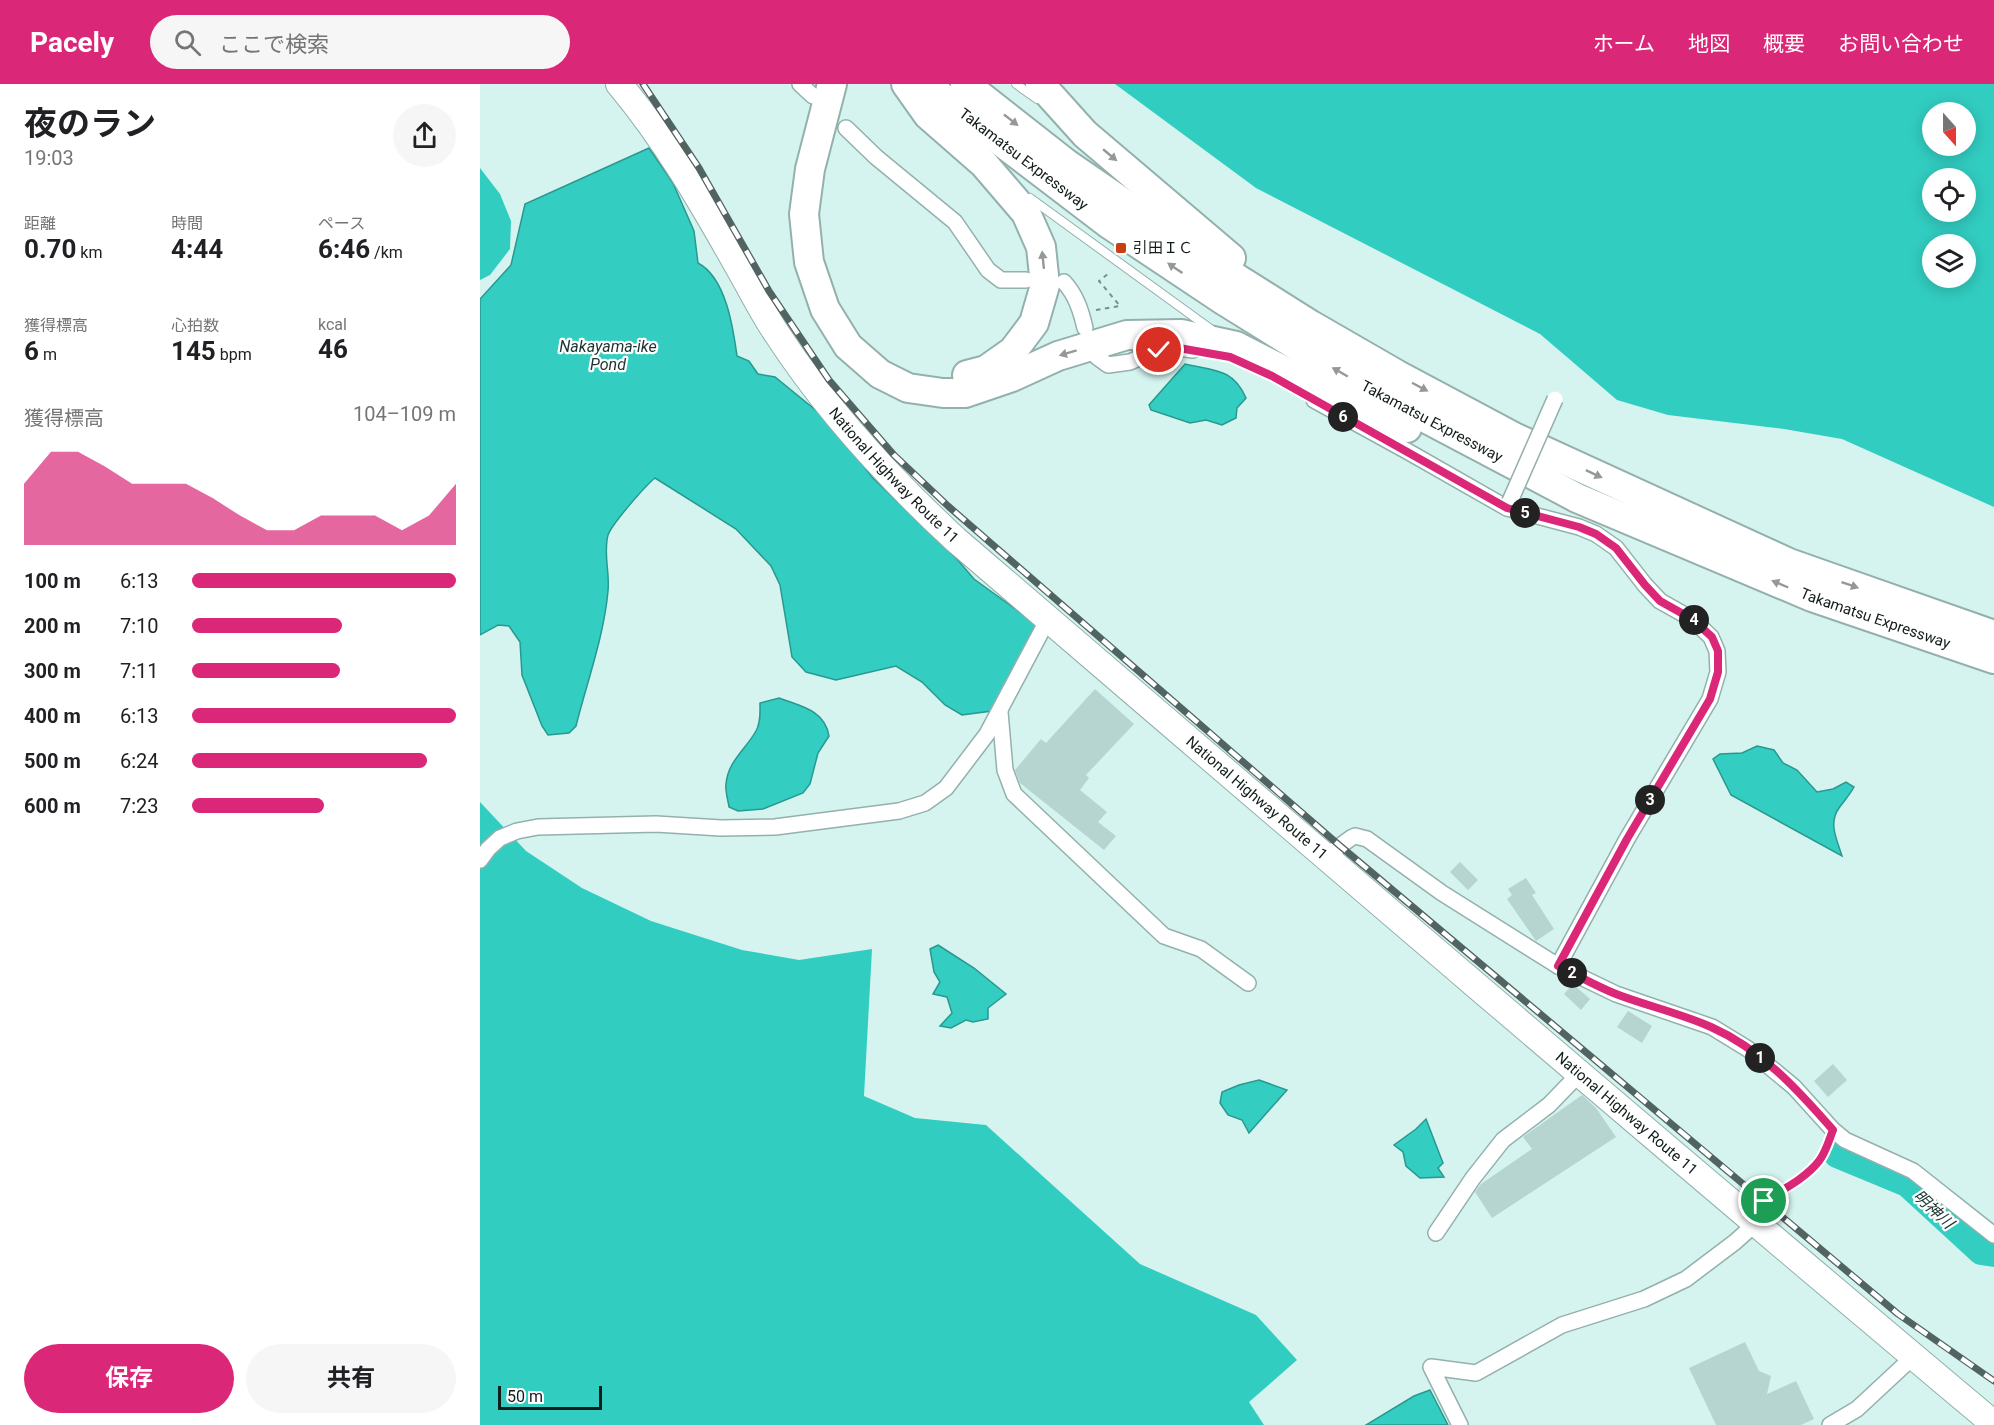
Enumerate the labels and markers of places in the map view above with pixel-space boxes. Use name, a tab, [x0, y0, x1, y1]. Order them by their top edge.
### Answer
place label: 引田ＩＣ	[1133, 239, 1193, 257]
marker: 引田ＩＣ	[1114, 241, 1128, 255]
pin	[1133, 324, 1184, 375]
pin: 6	[1328, 402, 1358, 432]
pin: 5	[1510, 498, 1540, 528]
pin: 4	[1679, 605, 1709, 635]
pin: 3	[1635, 785, 1665, 815]
pin: 2	[1557, 958, 1587, 988]
pin: 1	[1745, 1043, 1775, 1073]
pin	[1738, 1175, 1789, 1226]

